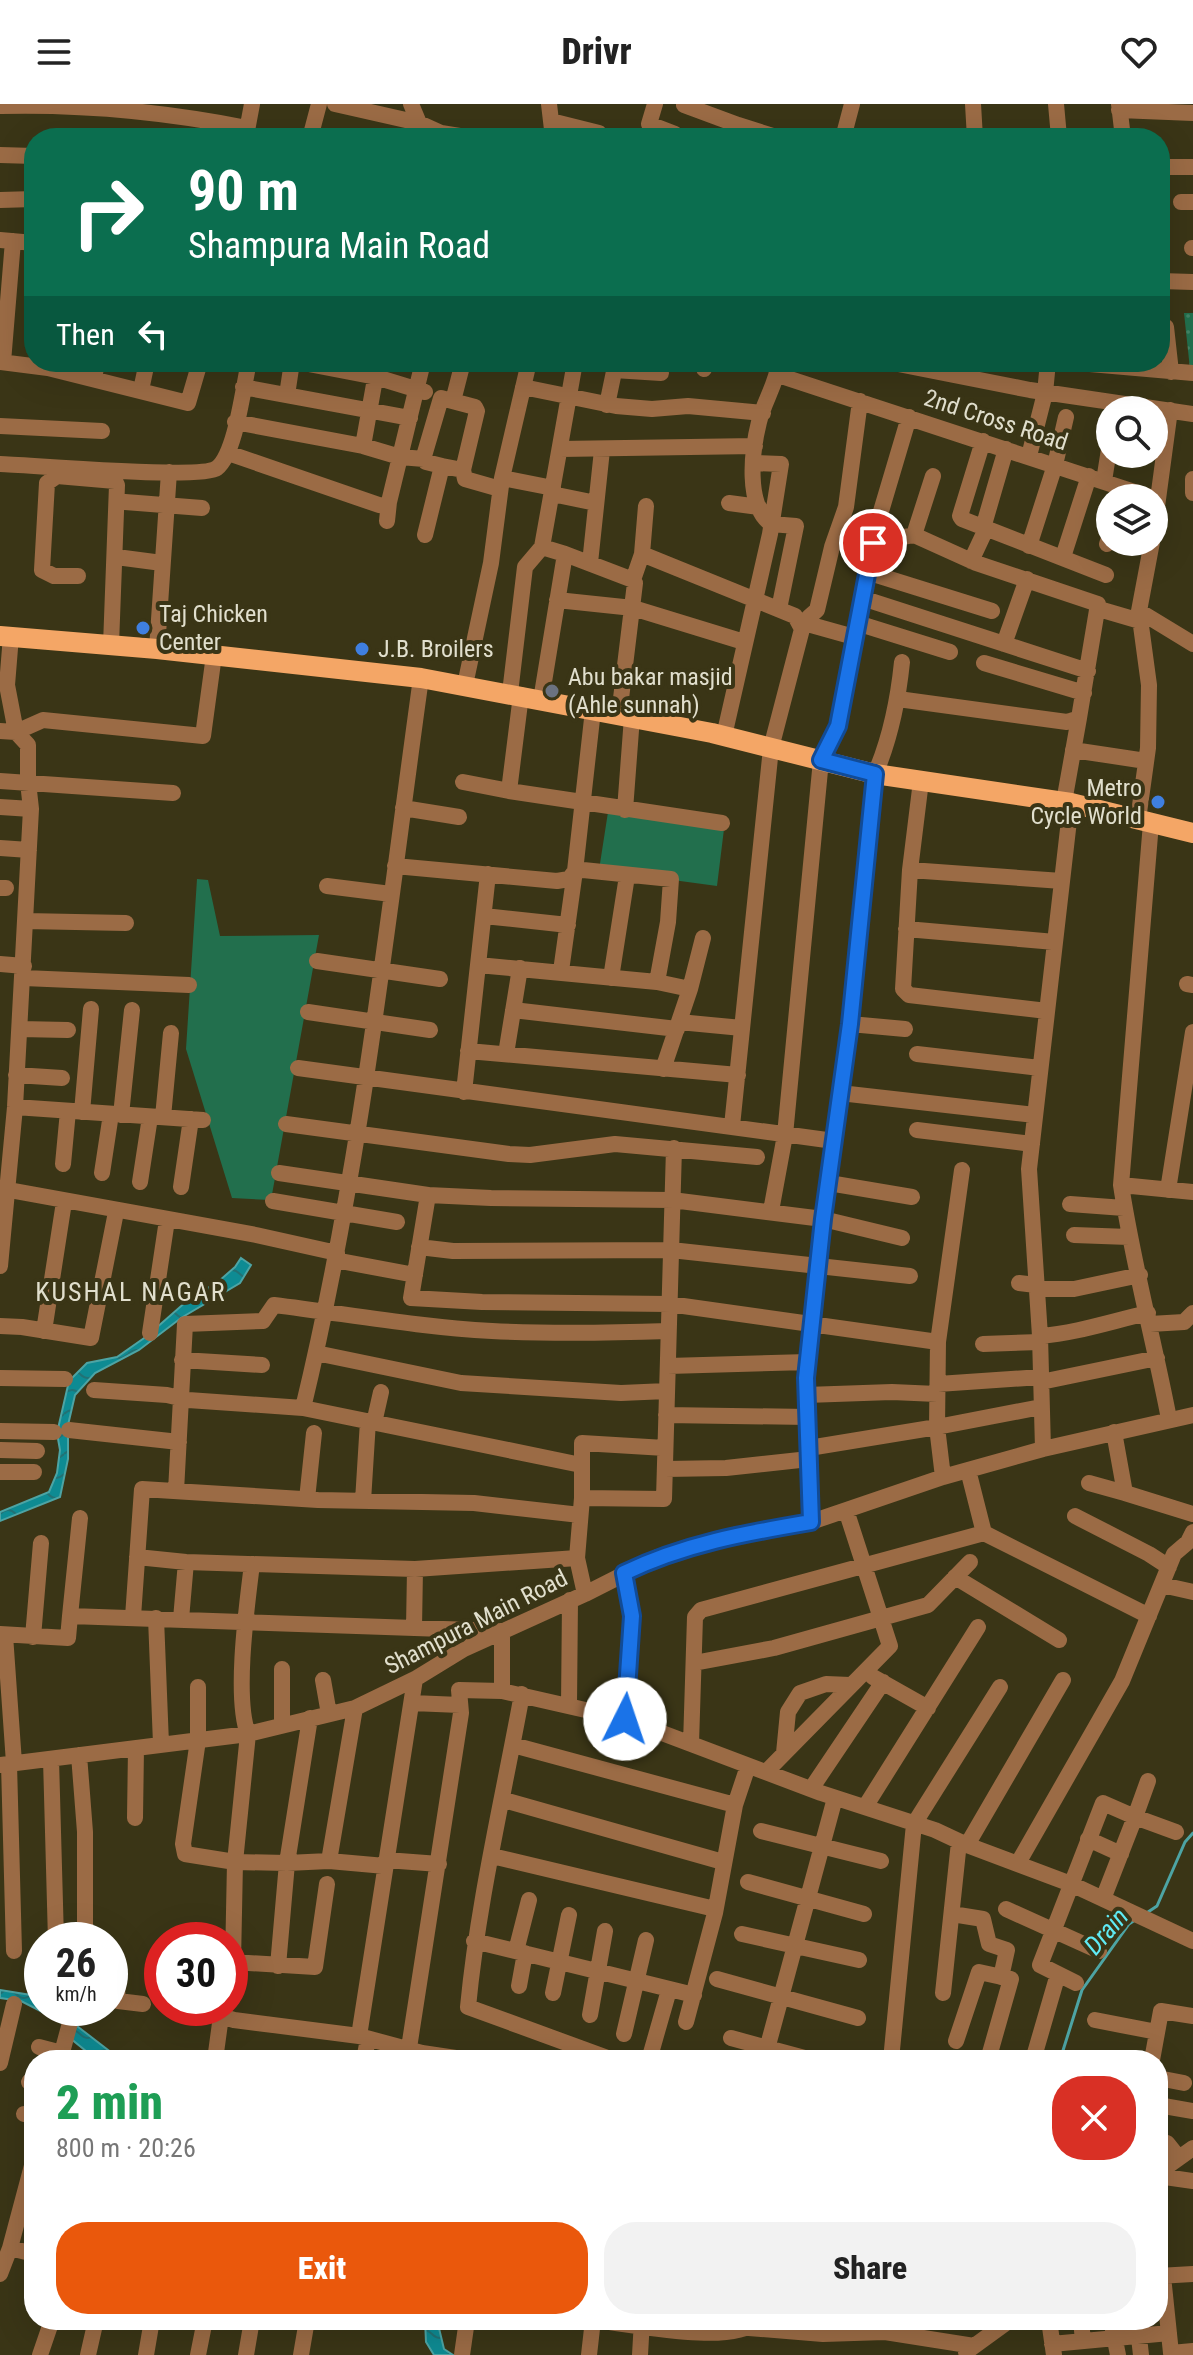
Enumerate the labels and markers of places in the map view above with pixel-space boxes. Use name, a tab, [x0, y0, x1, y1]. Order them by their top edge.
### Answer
pin	[839, 509, 907, 577]
place label: Taj Chicken Center	[159, 600, 268, 656]
marker: Taj Chicken Center	[134, 619, 152, 637]
place label: J.B. Broilers	[378, 635, 494, 663]
marker: J.B. Broilers	[353, 640, 371, 658]
place label: Abu bakar masjid (Ahle sunnah)	[568, 663, 733, 719]
marker: Abu bakar masjid (Ahle sunnah)	[543, 682, 561, 700]
place label: Metro Cycle World	[1031, 774, 1142, 830]
marker: Metro Cycle World	[1149, 793, 1167, 811]

